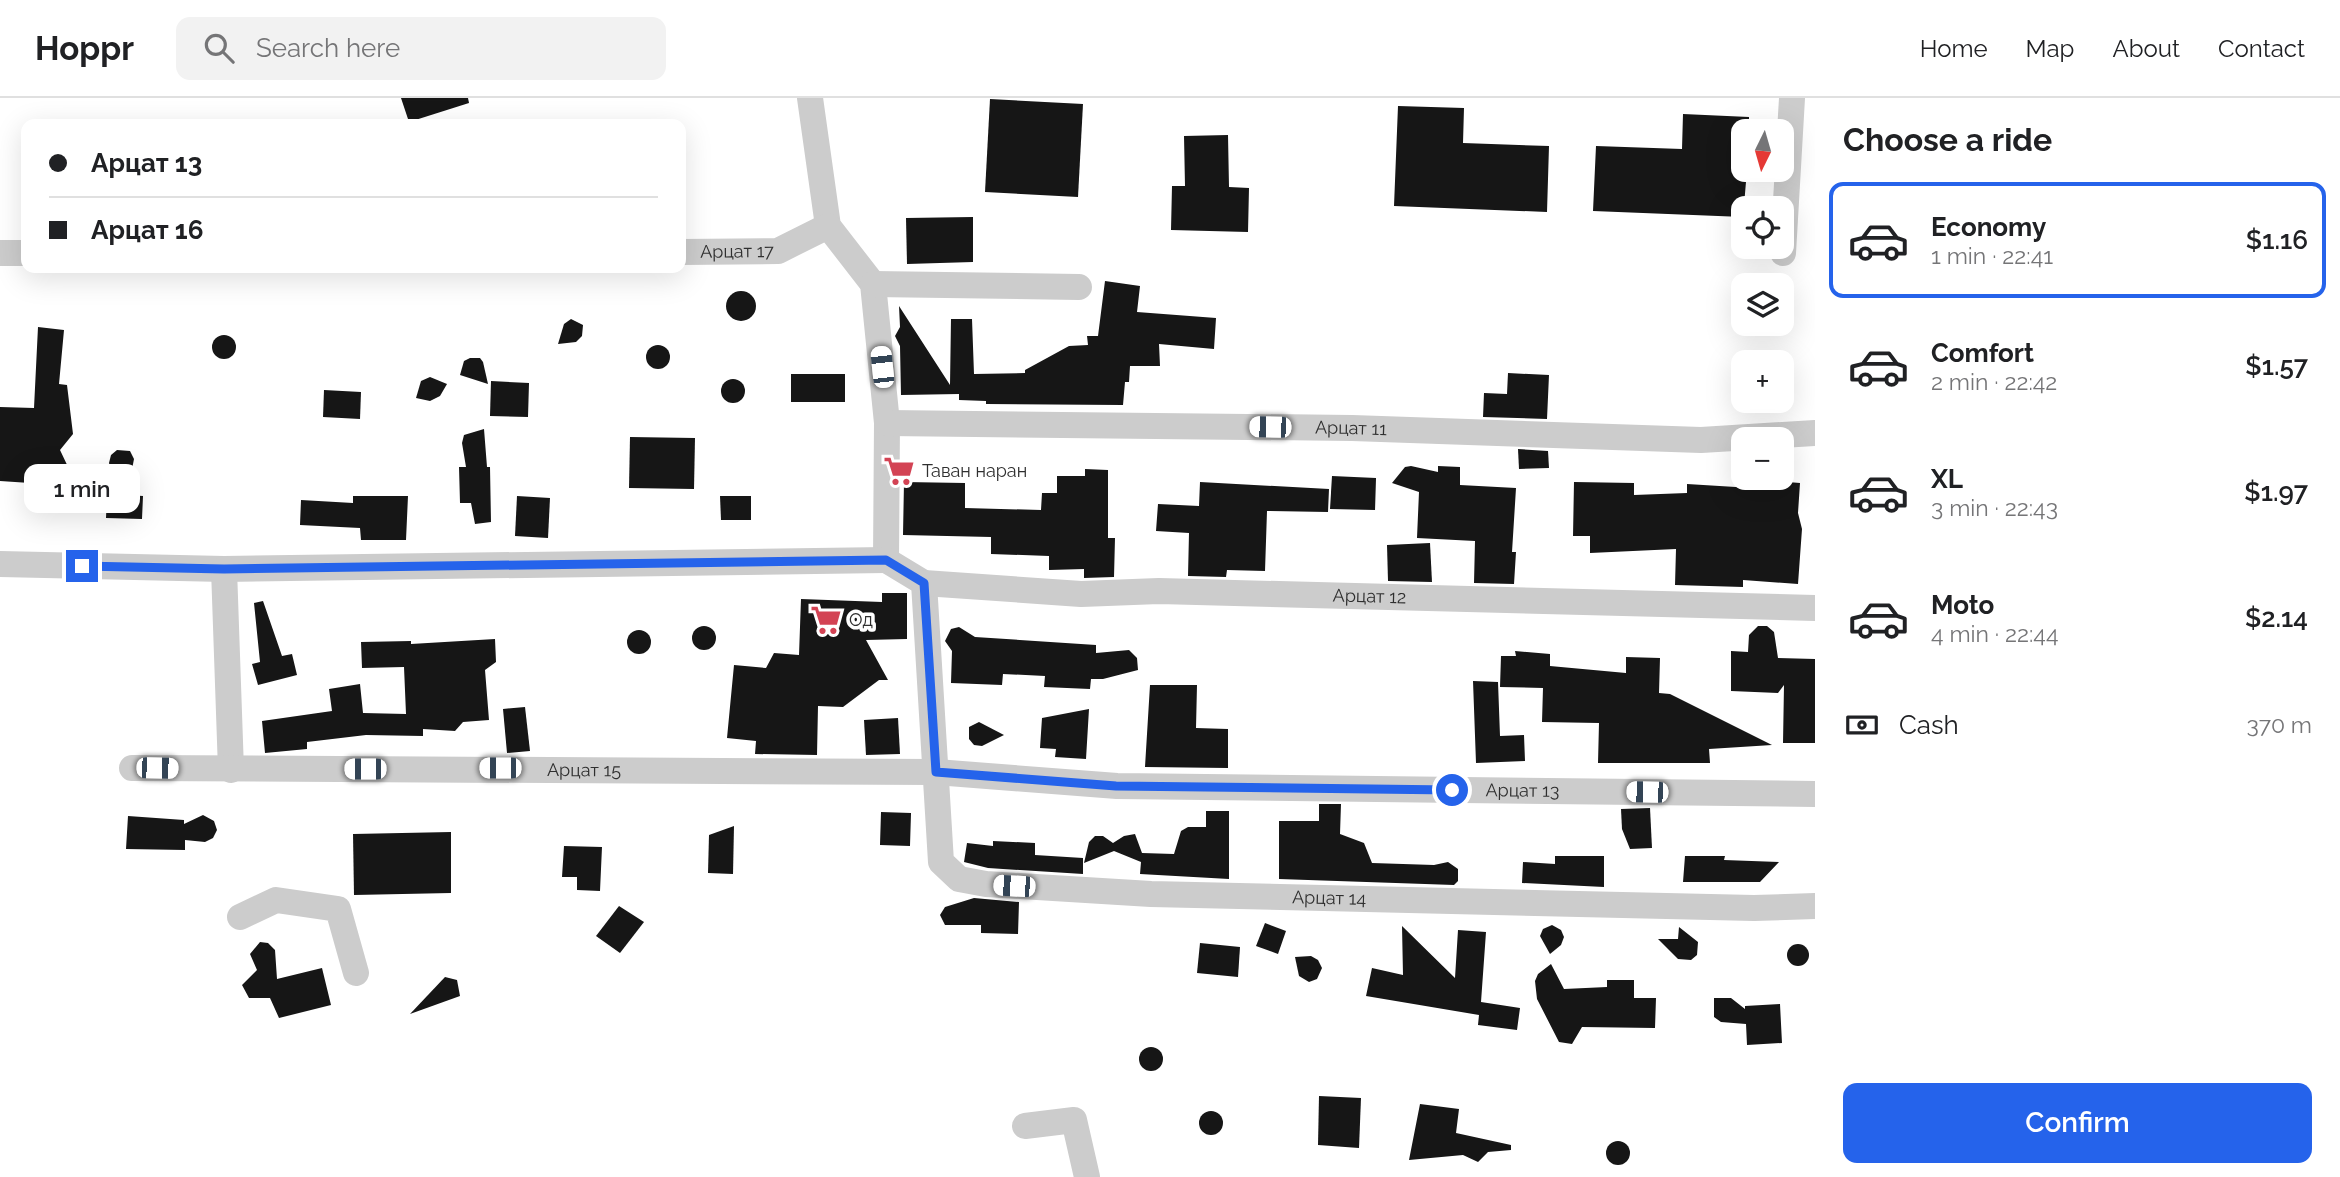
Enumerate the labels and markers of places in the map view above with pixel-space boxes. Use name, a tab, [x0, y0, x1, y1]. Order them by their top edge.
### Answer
supermarket icon: Таван наран	[882, 454, 916, 488]
place label: Таван наран	[922, 460, 1027, 481]
supermarket icon: Од	[809, 603, 843, 637]
place label: Од	[849, 609, 873, 630]

